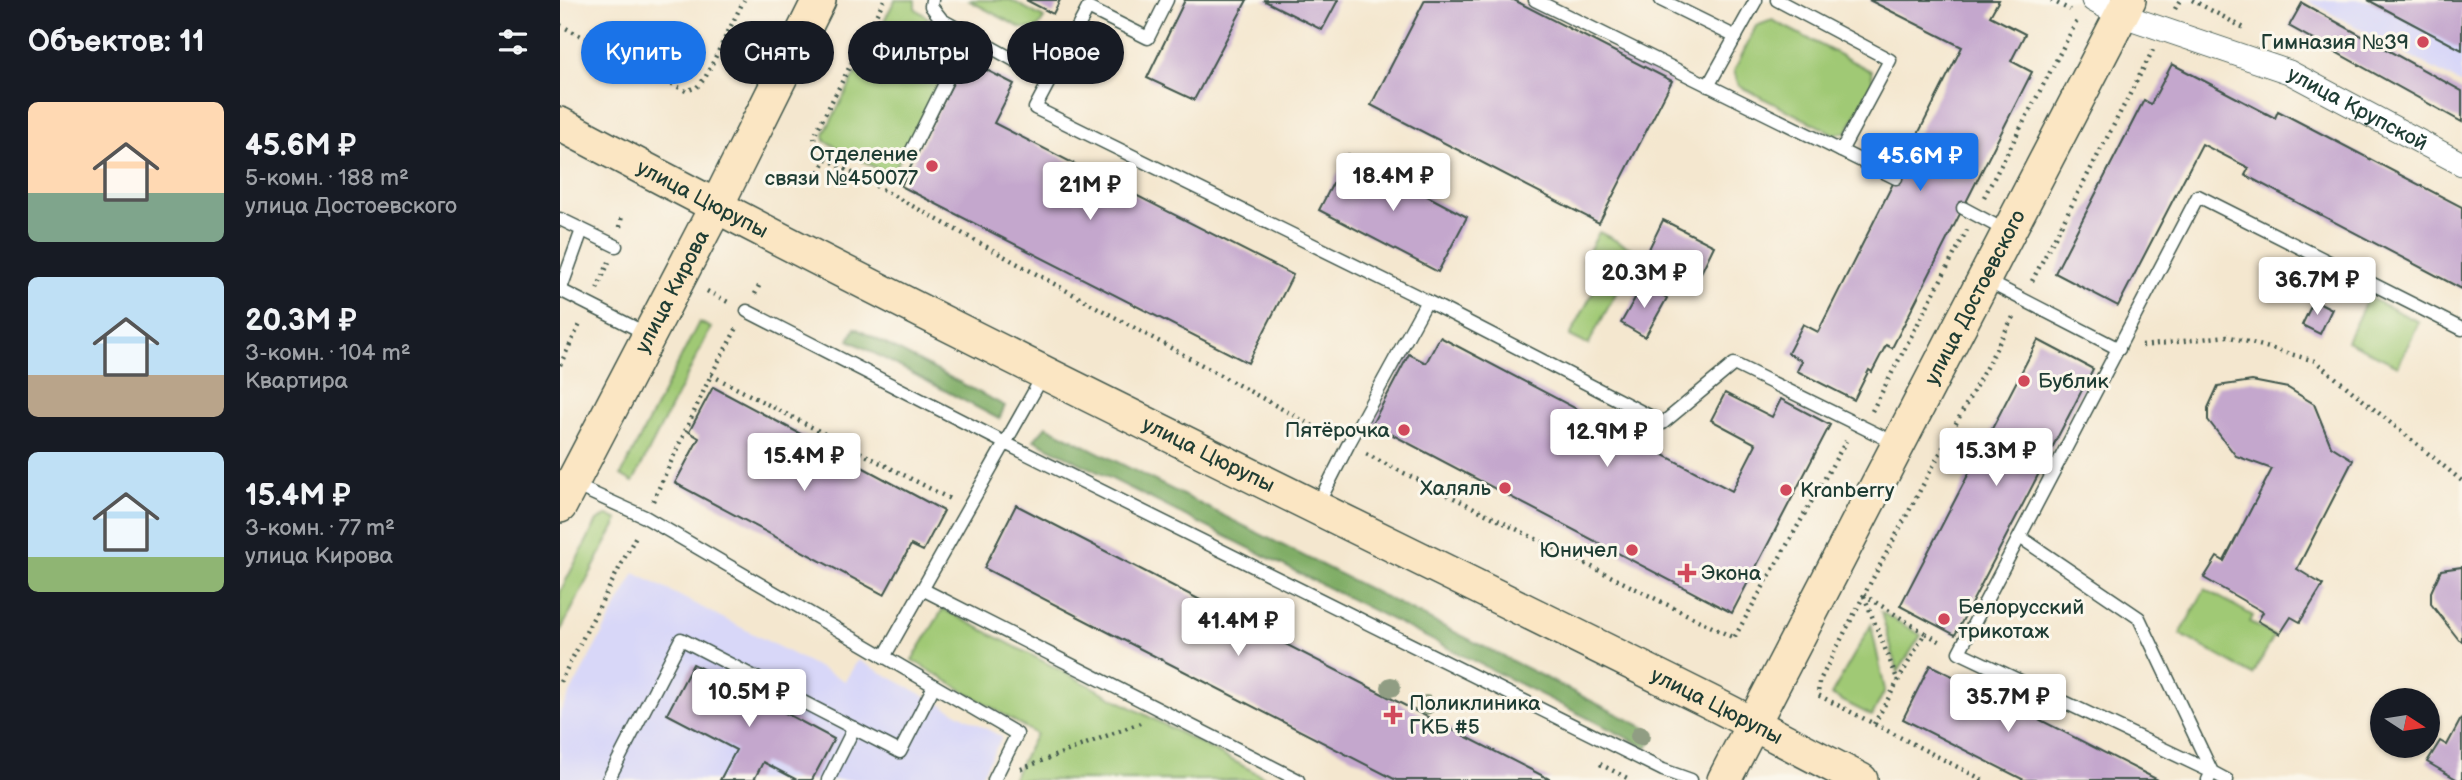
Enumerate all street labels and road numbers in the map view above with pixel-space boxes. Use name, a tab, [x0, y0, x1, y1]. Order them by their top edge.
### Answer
street label: улица Крупской	[2283, 61, 2432, 156]
street label: улица Цюрупы	[633, 154, 772, 243]
street label: улица Достоевского	[1919, 205, 2030, 389]
street label: улица Кирова	[630, 225, 715, 357]
street label: улица Цюрупы	[1138, 411, 1279, 498]
street label: улица Цюрупы	[1647, 662, 1787, 750]

